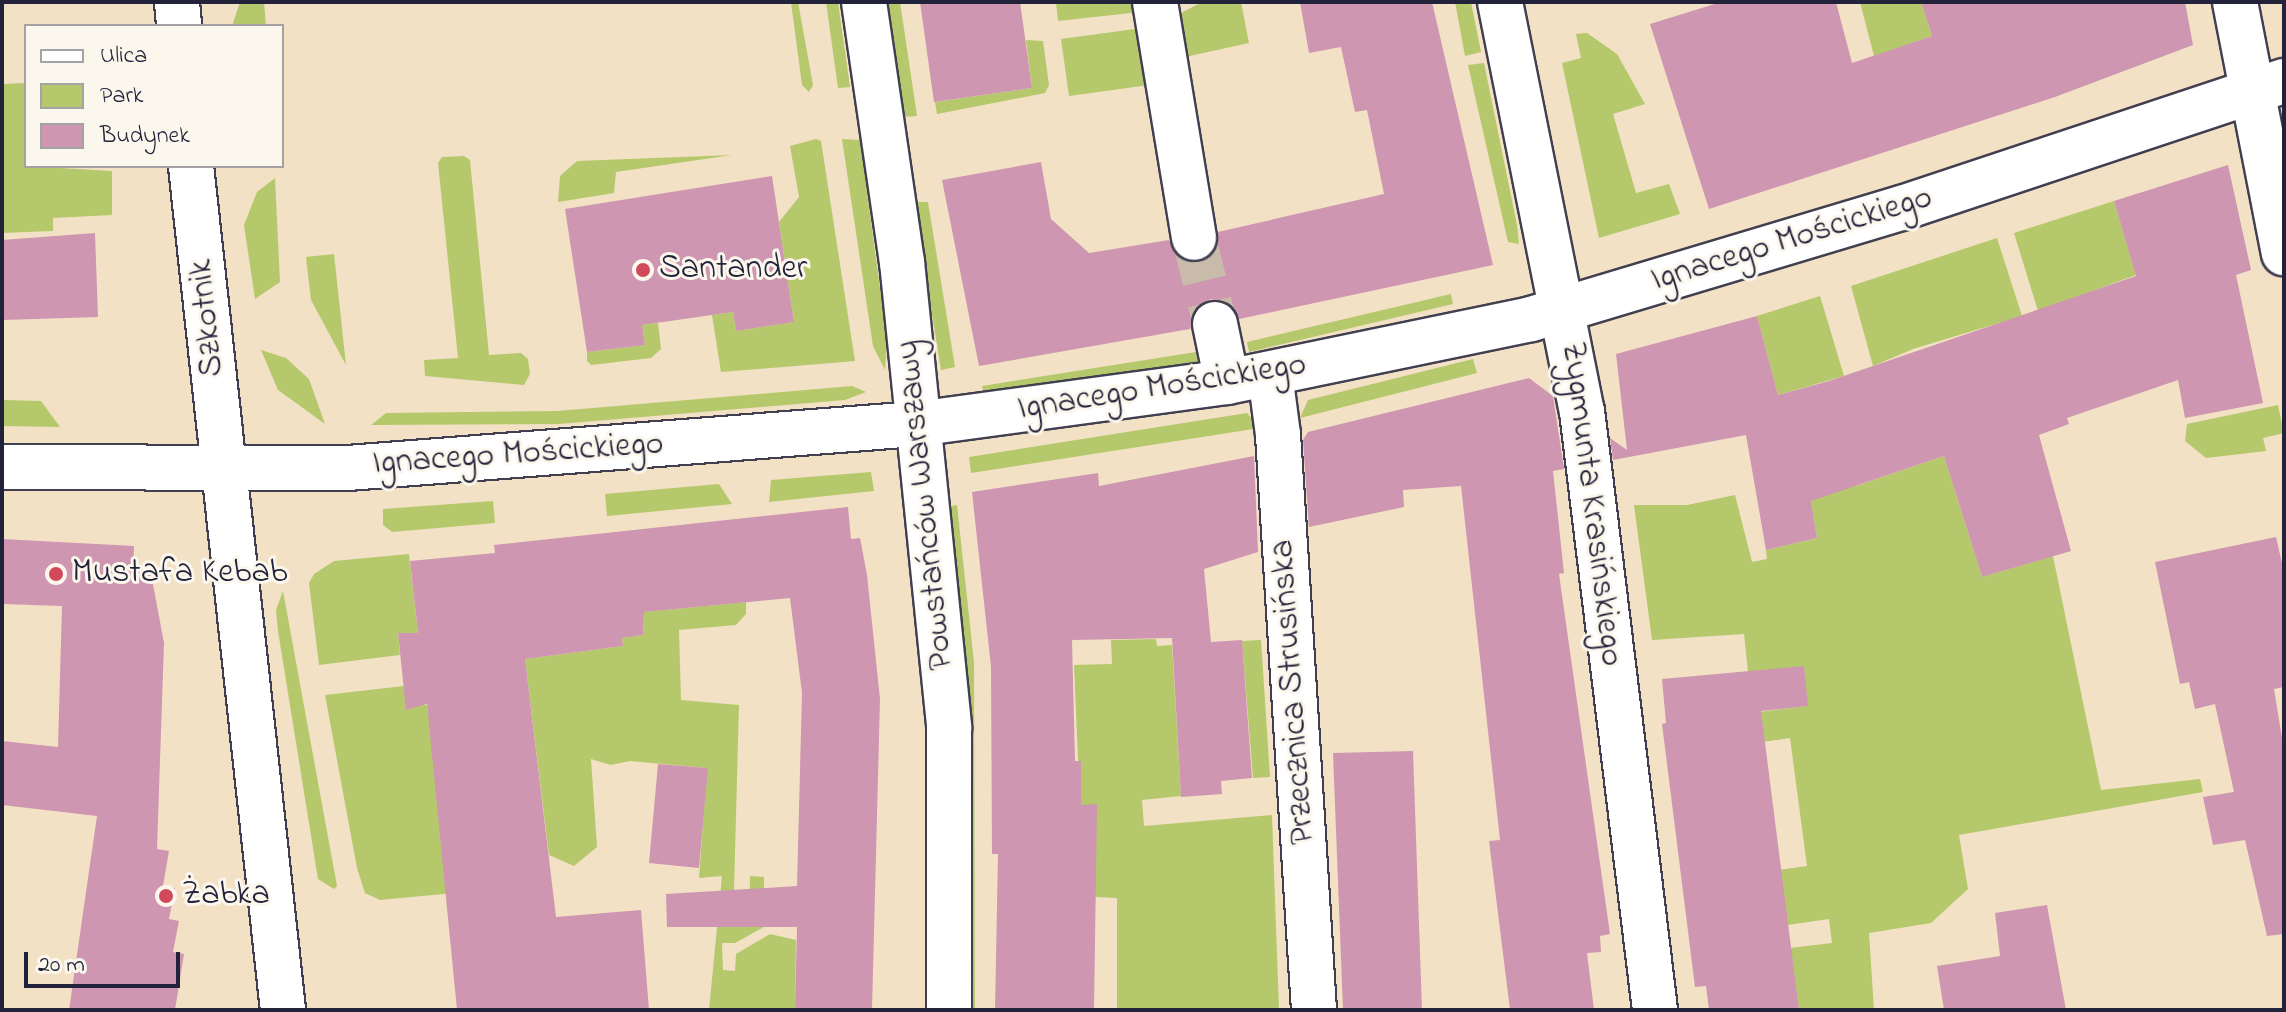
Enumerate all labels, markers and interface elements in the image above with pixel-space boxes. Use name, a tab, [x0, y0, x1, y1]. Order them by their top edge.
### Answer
legend	[24, 24, 284, 168]
text: Ulica	[100, 39, 147, 74]
text: Park	[100, 79, 143, 114]
text: Budynek	[100, 119, 190, 154]
street label: Ignacego Mościckiego	[1647, 178, 1937, 302]
place label: Santander	[659, 250, 807, 290]
street label: Szkotnik	[182, 257, 234, 379]
marker: Santander	[634, 261, 652, 279]
street label: Powstańców Warszawy	[888, 338, 964, 672]
street label: Zygmunta Krasińskiego	[1551, 340, 1631, 668]
street label: Ignacego Mościckiego	[1015, 345, 1309, 431]
street label: Ignacego Mościckiego	[371, 424, 665, 486]
street label: Przecznica Strusińska	[1263, 538, 1325, 846]
place label: Mustafa Kebab	[72, 554, 288, 594]
marker: Mustafa Kebab	[47, 565, 65, 583]
place label: Żabka	[182, 876, 270, 916]
marker: Żabka	[157, 887, 175, 905]
scale bar	[28, 936, 184, 986]
text: 20 m	[38, 948, 85, 983]

